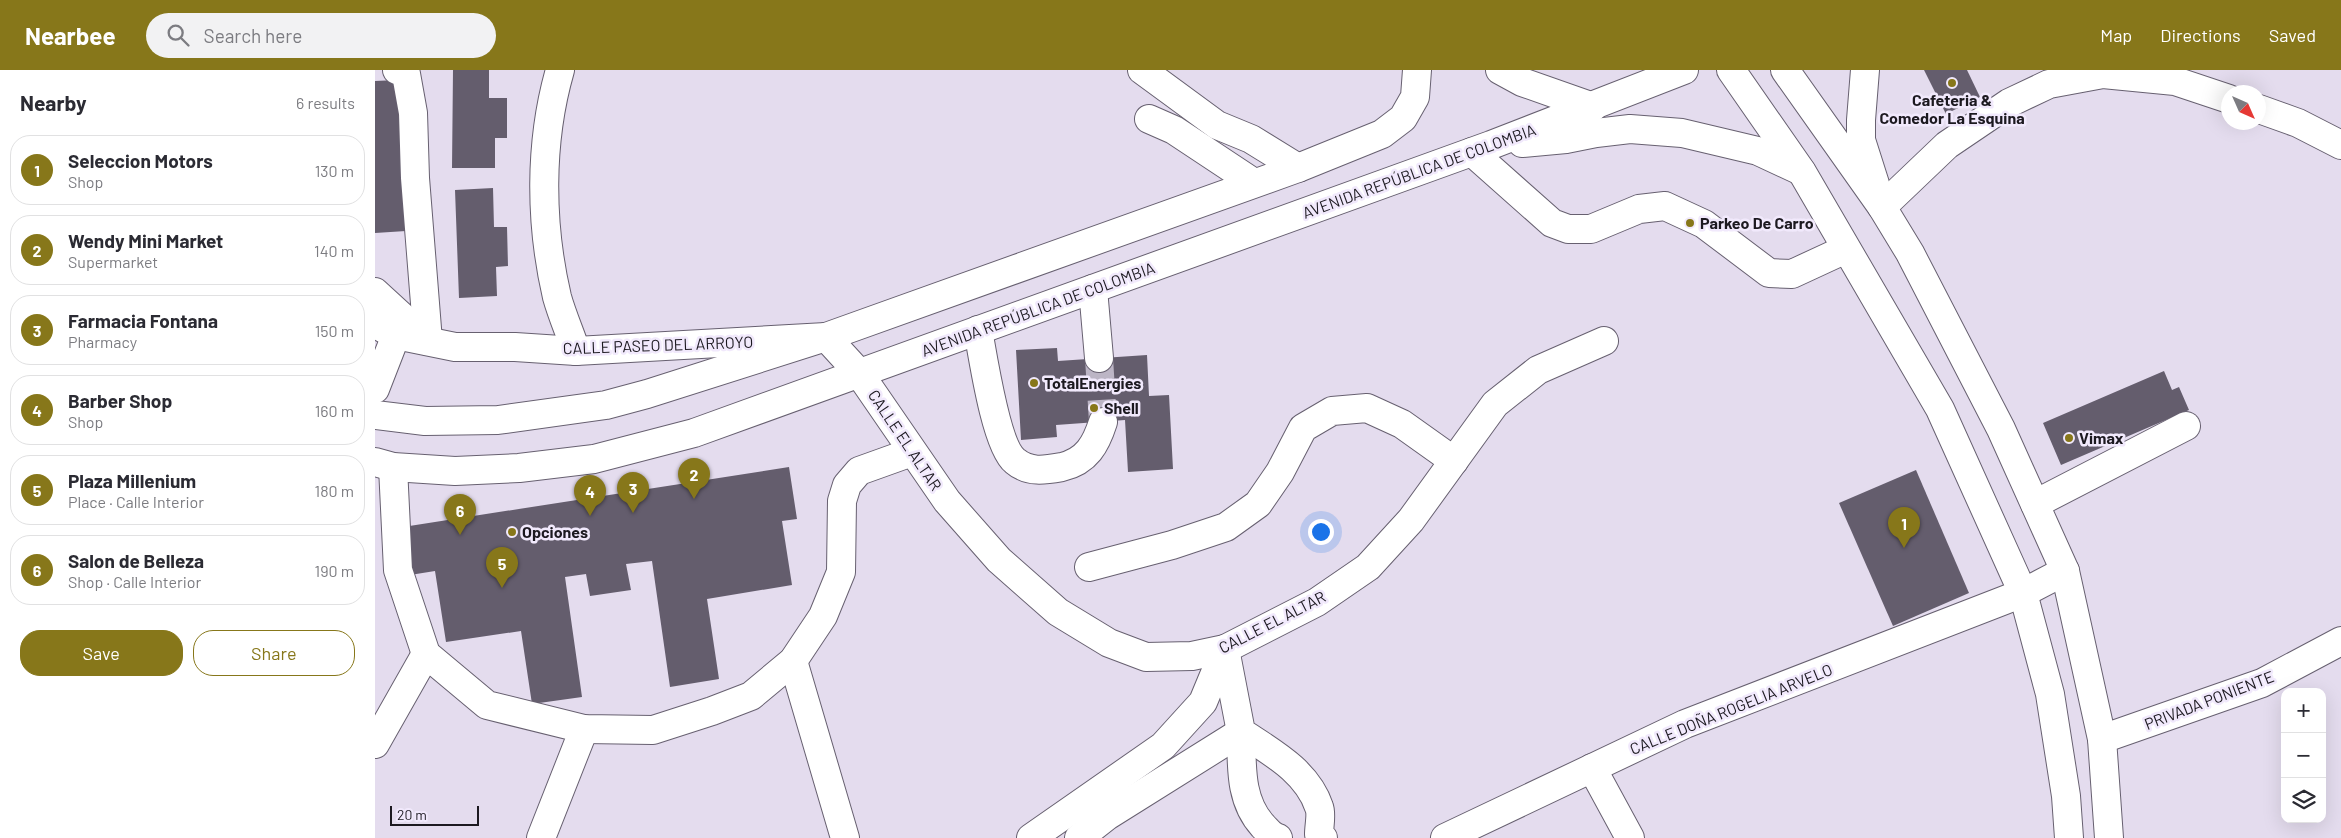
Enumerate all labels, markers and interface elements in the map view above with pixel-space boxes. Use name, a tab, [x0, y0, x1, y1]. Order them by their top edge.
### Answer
search box	[146, 13, 496, 58]
text: Nearbee	[25, 21, 116, 50]
icon: search	[164, 21, 192, 49]
text: Search here	[204, 24, 302, 47]
text: Map	[2100, 24, 2132, 46]
text: Directions	[2160, 24, 2241, 46]
text: Saved	[2269, 24, 2316, 46]
marker: Cafeteria & Comedor La Esquina	[1946, 77, 1958, 89]
north arrow	[2221, 85, 2266, 130]
text: Nearby	[20, 90, 86, 115]
place label: Cafeteria & Comedor La Esquina	[1879, 90, 2025, 127]
text: 6 results	[296, 93, 355, 112]
street label: AVENIDA REPÚBLICA DE COLOMBIA	[1299, 119, 1538, 222]
text: Seleccion Motors	[68, 149, 213, 172]
text: 1	[34, 161, 40, 180]
text: 130 m	[315, 161, 354, 180]
text: Shop	[68, 172, 103, 191]
place label: Parkeo De Carro	[1700, 213, 1814, 232]
marker: Parkeo De Carro	[1684, 217, 1696, 229]
text: Wendy Mini Market	[68, 229, 223, 252]
text: 2	[33, 241, 41, 260]
text: 140 m	[314, 241, 354, 260]
text: Supermarket	[68, 252, 158, 271]
street label: AVENIDA REPÚBLICA DE COLOMBIA	[918, 257, 1157, 360]
text: Farmacia Fontana	[68, 309, 218, 332]
text: 3	[33, 321, 41, 340]
text: 150 m	[315, 321, 354, 340]
text: Pharmacy	[68, 332, 137, 351]
street label: CALLE PASEO DEL ARROYO	[562, 332, 753, 357]
place label: TotalEnergies	[1044, 373, 1141, 392]
marker: TotalEnergies	[1028, 377, 1040, 389]
street label: CALLE EL ALTAR	[865, 386, 946, 494]
text: Barber Shop	[68, 389, 172, 412]
place label: Shell	[1104, 398, 1139, 417]
text: 4	[32, 401, 42, 420]
text: 160 m	[315, 401, 354, 420]
marker: Shell	[1088, 402, 1100, 414]
text: Shop	[68, 412, 103, 431]
place label: Vimax	[2079, 428, 2124, 447]
marker: Vimax	[2063, 432, 2075, 444]
pin: 2	[678, 458, 710, 499]
text: Plaza Millenium	[68, 469, 196, 492]
pin: 3	[617, 472, 649, 513]
pin: 4	[574, 475, 606, 516]
text: 5	[33, 481, 41, 500]
text: 180 m	[315, 481, 354, 500]
text: Place · Calle Interior	[68, 492, 204, 511]
pin: 6	[444, 494, 476, 535]
pin: 1	[1888, 507, 1920, 548]
your location	[1308, 519, 1334, 545]
place label: Opciones	[522, 522, 588, 541]
marker: Opciones	[506, 526, 518, 538]
pin: 5	[486, 547, 518, 588]
text: Salon de Belleza	[68, 549, 204, 572]
text: 6	[33, 561, 41, 580]
text: 190 m	[315, 561, 354, 580]
text: Shop · Calle Interior	[68, 572, 201, 591]
street label: CALLE EL ALTAR	[1215, 586, 1329, 657]
button: Save	[20, 630, 183, 676]
button: Share	[193, 630, 355, 676]
street label: CALLE DOÑA ROGELIA ARVELO	[1627, 659, 1835, 758]
street label: PRIVADA PONIENTE	[2141, 666, 2276, 733]
map controls	[2281, 688, 2326, 823]
button: +	[2281, 688, 2326, 733]
button: −	[2281, 733, 2326, 778]
button: layers	[2281, 778, 2326, 823]
scale bar	[390, 803, 479, 826]
text: 20 m	[397, 806, 427, 823]

